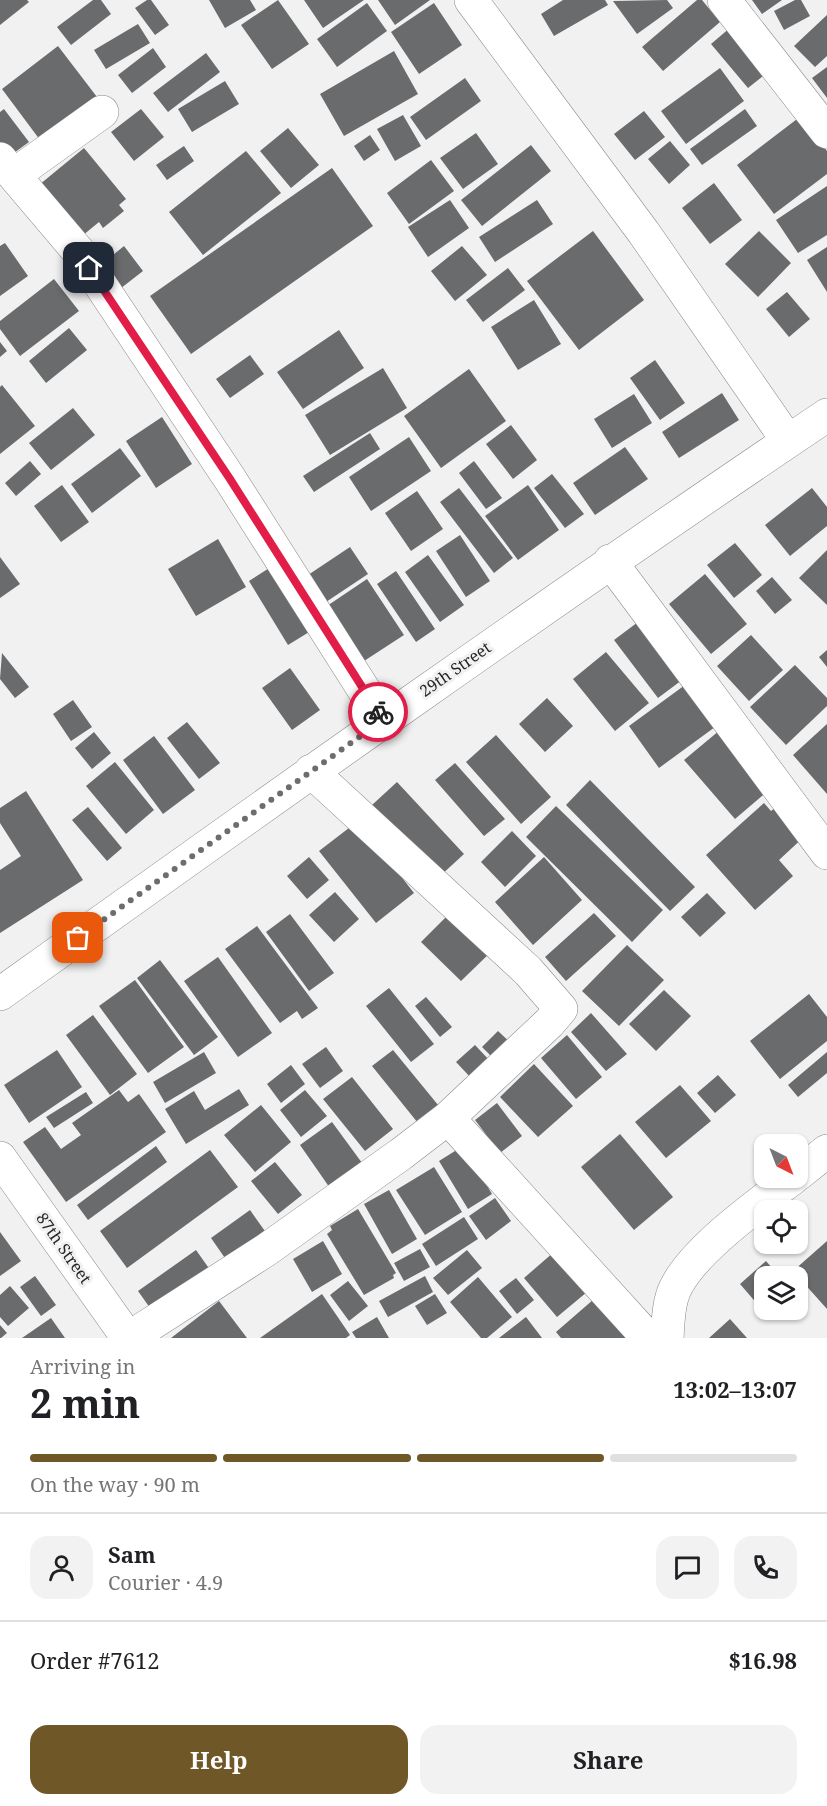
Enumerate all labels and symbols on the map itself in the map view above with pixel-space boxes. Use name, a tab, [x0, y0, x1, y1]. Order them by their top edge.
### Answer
pin	[63, 242, 114, 293]
street label: 29th Street	[415, 636, 495, 702]
courier	[348, 682, 408, 742]
pin	[52, 912, 103, 963]
north arrow	[754, 1134, 808, 1188]
street label: 87th Street	[31, 1208, 97, 1288]

